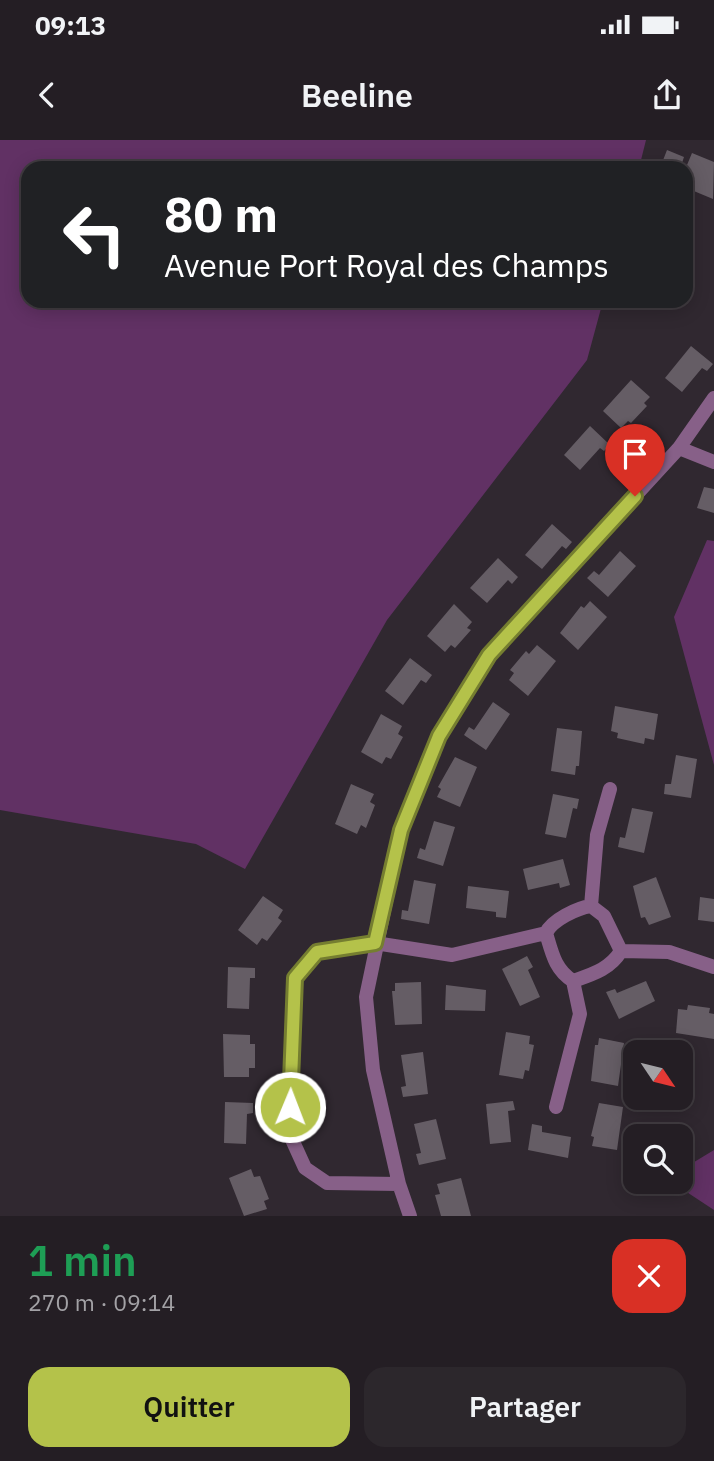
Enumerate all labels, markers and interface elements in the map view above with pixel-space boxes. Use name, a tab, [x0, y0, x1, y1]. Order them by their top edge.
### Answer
text: 09:13	[35, 8, 106, 42]
text: Beeline	[301, 74, 413, 116]
icon: back	[28, 76, 66, 114]
icon: share	[648, 76, 686, 114]
text: 80 m	[164, 182, 278, 245]
icon: left	[49, 189, 140, 280]
text: Avenue Port Royal des Champs	[164, 244, 609, 286]
pin	[605, 424, 665, 496]
icon: arrive	[616, 435, 654, 473]
north arrow	[623, 1040, 693, 1110]
map controls	[623, 1040, 693, 1194]
position arrow	[253, 1070, 327, 1144]
button: search	[623, 1124, 693, 1194]
text: 1 min	[28, 1233, 137, 1288]
button: close	[612, 1239, 686, 1313]
text: 270 m · 09:14	[28, 1287, 175, 1317]
button: Quitter	[28, 1367, 350, 1447]
button: Partager	[364, 1367, 686, 1447]

